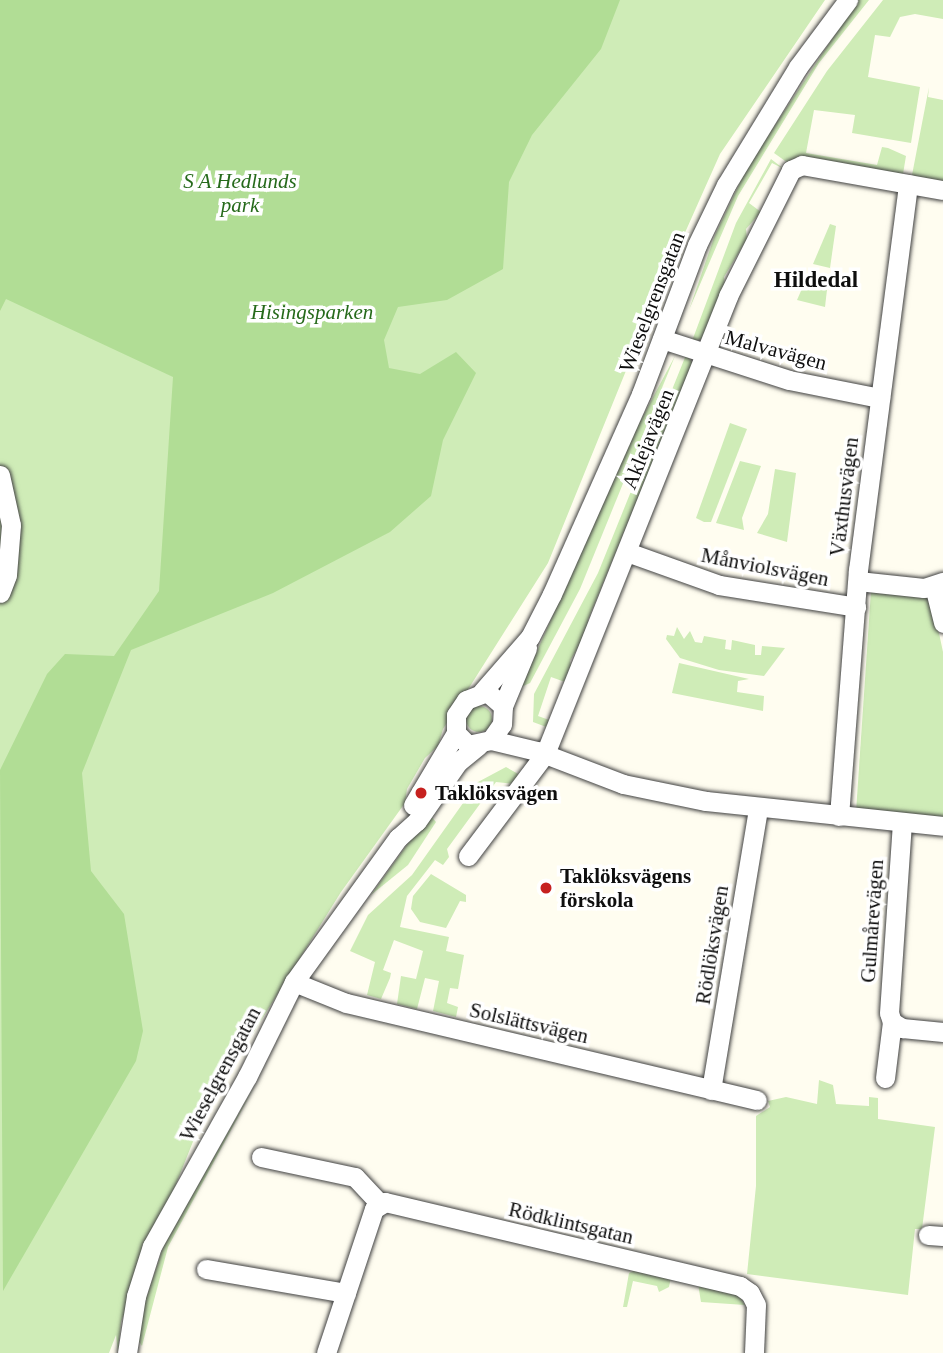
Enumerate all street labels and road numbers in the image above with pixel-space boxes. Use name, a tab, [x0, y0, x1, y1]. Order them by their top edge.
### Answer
street label: Wieselgrensgatan	[614, 228, 690, 376]
street label: Malvavägen	[723, 324, 829, 376]
street label: Aklejavägen	[616, 385, 680, 493]
street label: Växthusvägen	[824, 436, 864, 558]
street label: Månviolsvägen	[699, 542, 831, 592]
street label: Gulmårevägen	[855, 858, 889, 984]
street label: Rödlöksvägen	[690, 884, 734, 1006]
street label: Solslättsvägen	[467, 997, 591, 1049]
street label: Wieselgrensgatan	[174, 1003, 266, 1145]
street label: Rödklintsgatan	[506, 1196, 636, 1250]

